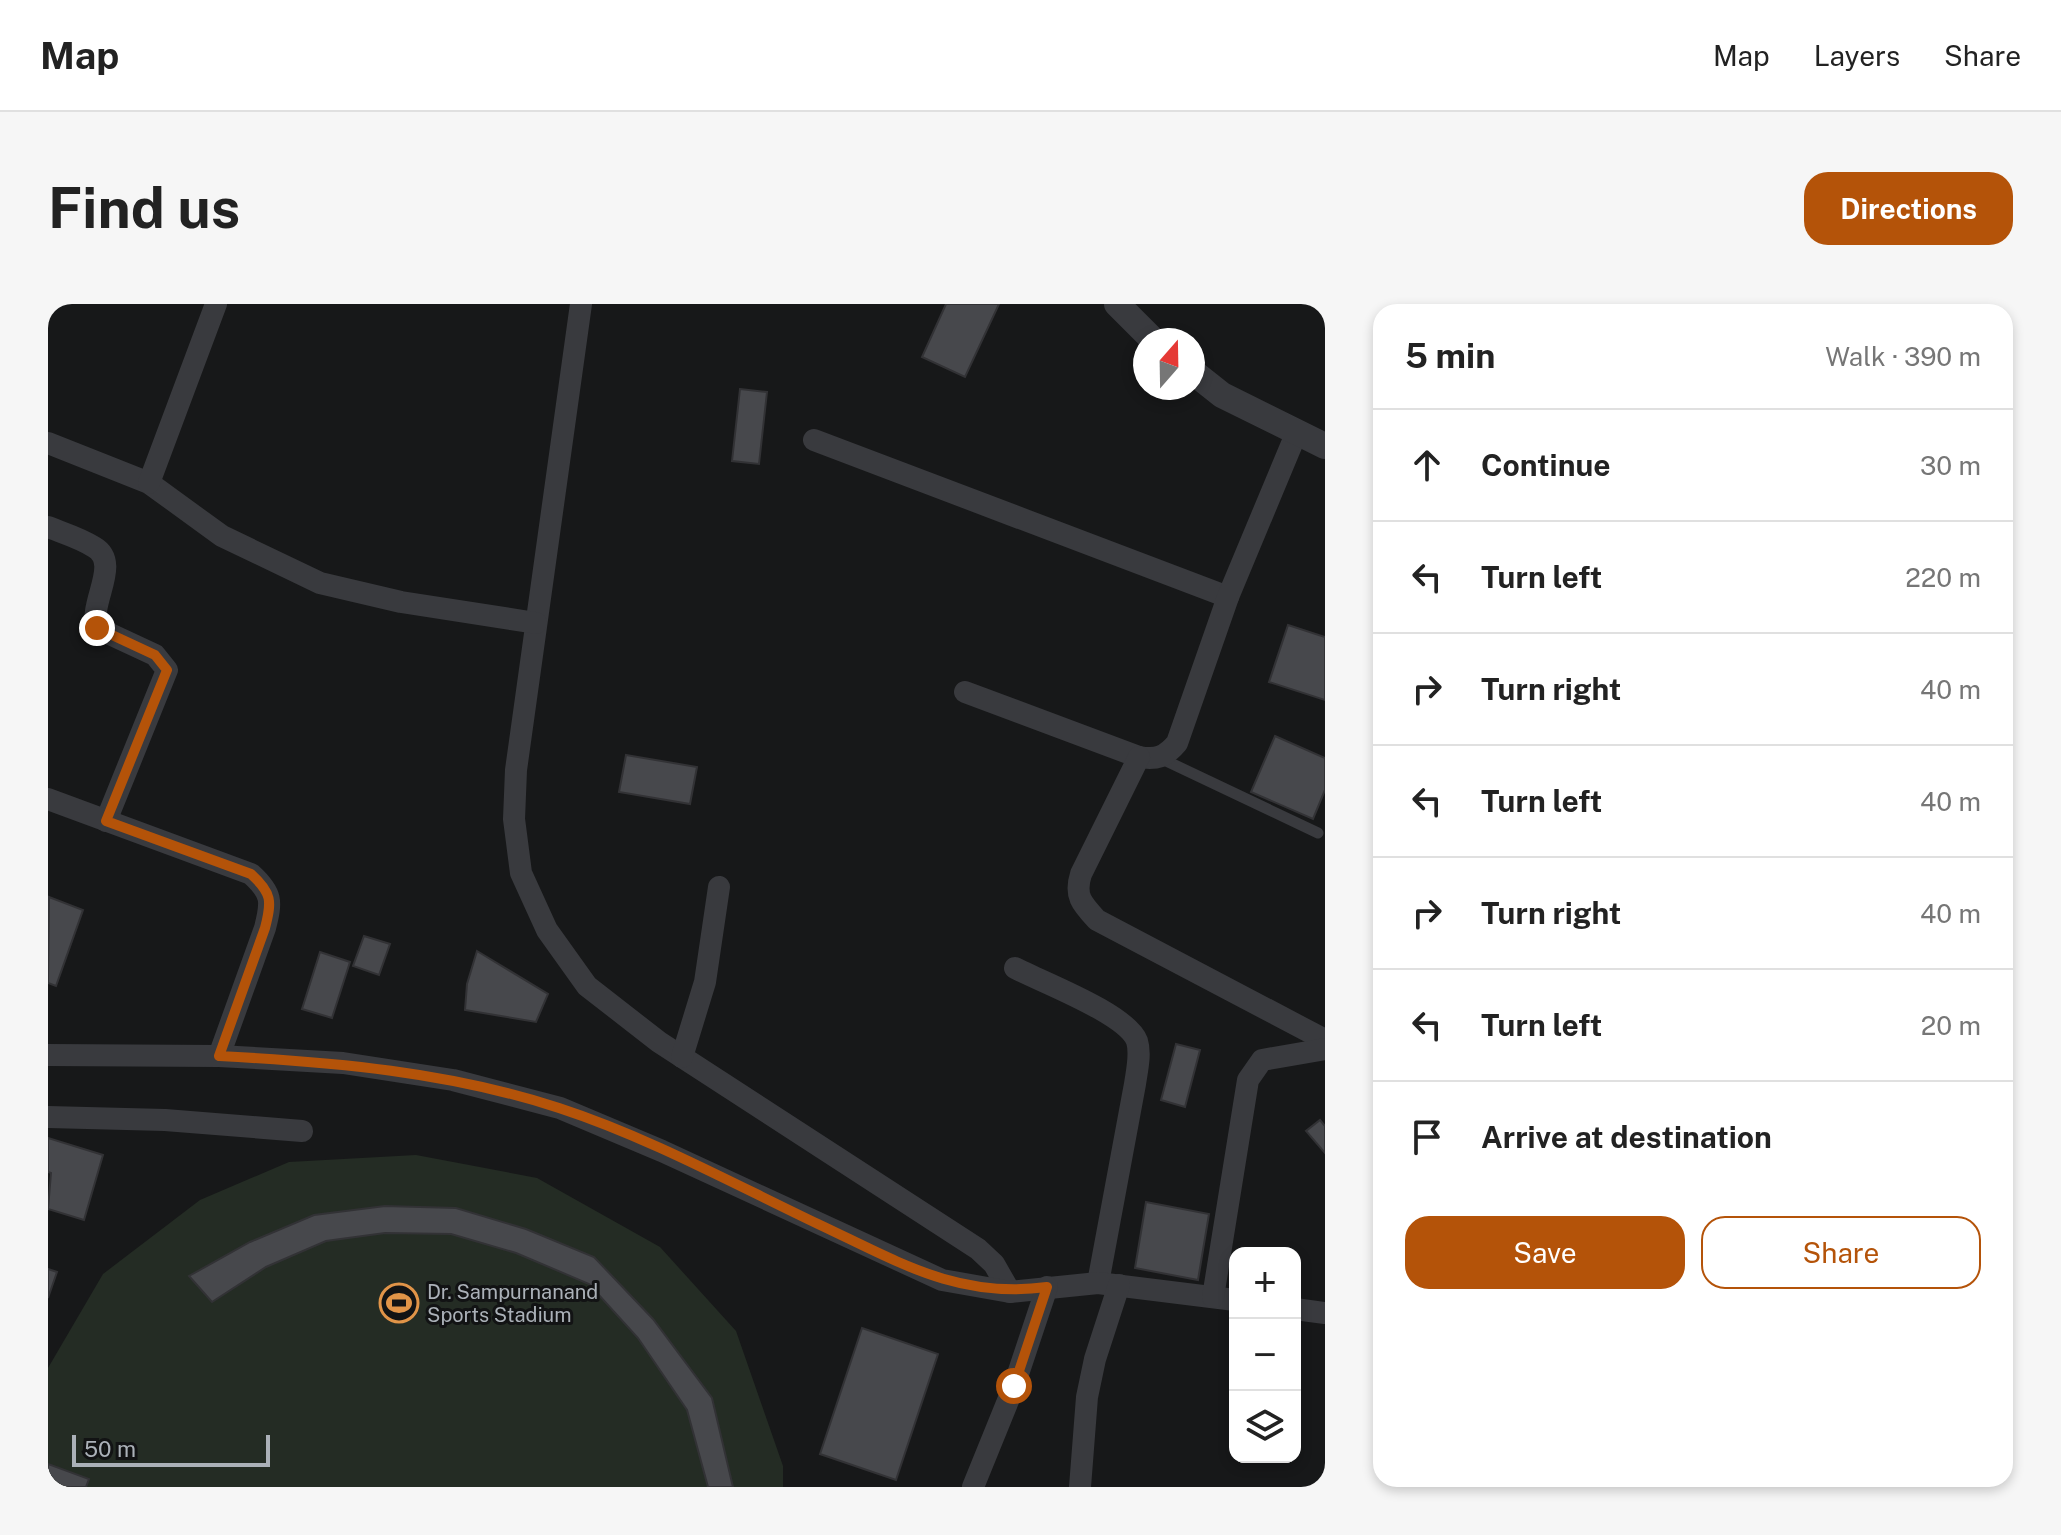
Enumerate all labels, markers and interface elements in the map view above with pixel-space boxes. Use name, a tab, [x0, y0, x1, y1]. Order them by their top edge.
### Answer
text: Map	[40, 33, 119, 78]
text: Map	[1713, 39, 1770, 72]
text: Layers	[1814, 39, 1900, 72]
text: Share	[1944, 39, 2021, 72]
button: Directions	[1804, 172, 2013, 245]
text: Find us	[48, 175, 240, 241]
north arrow	[1133, 328, 1205, 400]
text: 5 min	[1405, 336, 1495, 376]
text: Walk · 390 m	[1825, 341, 1981, 372]
icon: ahead	[1405, 443, 1449, 487]
text: Continue	[1481, 447, 1611, 483]
text: 30 m	[1920, 450, 1981, 481]
icon: left	[1405, 555, 1449, 599]
text: Turn left	[1481, 559, 1602, 595]
text: 220 m	[1905, 562, 1981, 593]
route end	[79, 610, 115, 646]
icon: right	[1405, 667, 1449, 711]
text: Turn right	[1481, 671, 1621, 707]
text: 40 m	[1920, 674, 1981, 705]
icon: left	[1405, 779, 1449, 823]
text: Turn left	[1481, 783, 1602, 819]
text: 40 m	[1920, 786, 1981, 817]
icon: right	[1405, 891, 1449, 935]
text: Turn right	[1481, 895, 1621, 931]
text: 40 m	[1920, 898, 1981, 929]
icon: left	[1405, 1003, 1449, 1047]
text: Turn left	[1481, 1007, 1602, 1043]
text: 20 m	[1921, 1010, 1981, 1041]
icon: arrive	[1405, 1115, 1449, 1159]
text: Arrive at destination	[1481, 1119, 1772, 1155]
button: Save	[1405, 1216, 1685, 1289]
button: Share	[1701, 1216, 1981, 1289]
map controls	[1229, 1247, 1301, 1463]
button: +	[1229, 1247, 1301, 1319]
place label: Dr. Sampurnanand Sports Stadium	[427, 1280, 598, 1327]
sports icon: Dr. Sampurnanand Sports Stadium	[378, 1282, 420, 1324]
button: −	[1229, 1319, 1301, 1391]
route start	[996, 1368, 1032, 1404]
button: layers	[1229, 1391, 1301, 1463]
scale bar	[72, 1431, 270, 1467]
text: 50 m	[84, 1436, 136, 1462]

